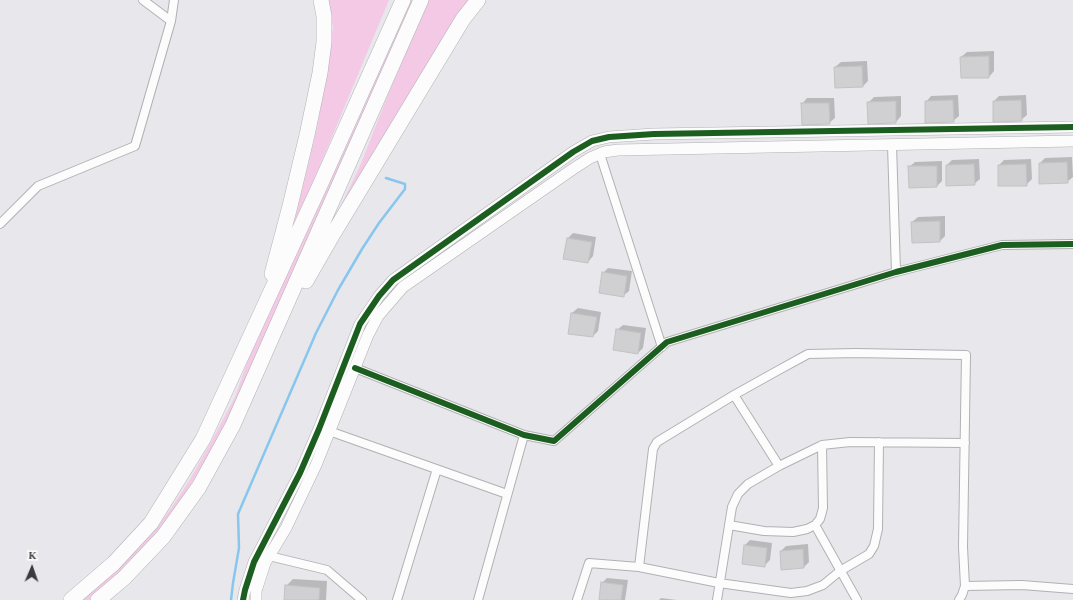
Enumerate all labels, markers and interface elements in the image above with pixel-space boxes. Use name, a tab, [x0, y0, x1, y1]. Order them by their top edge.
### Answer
text: K	[28, 547, 37, 564]
north arrow	[12, 548, 52, 588]

